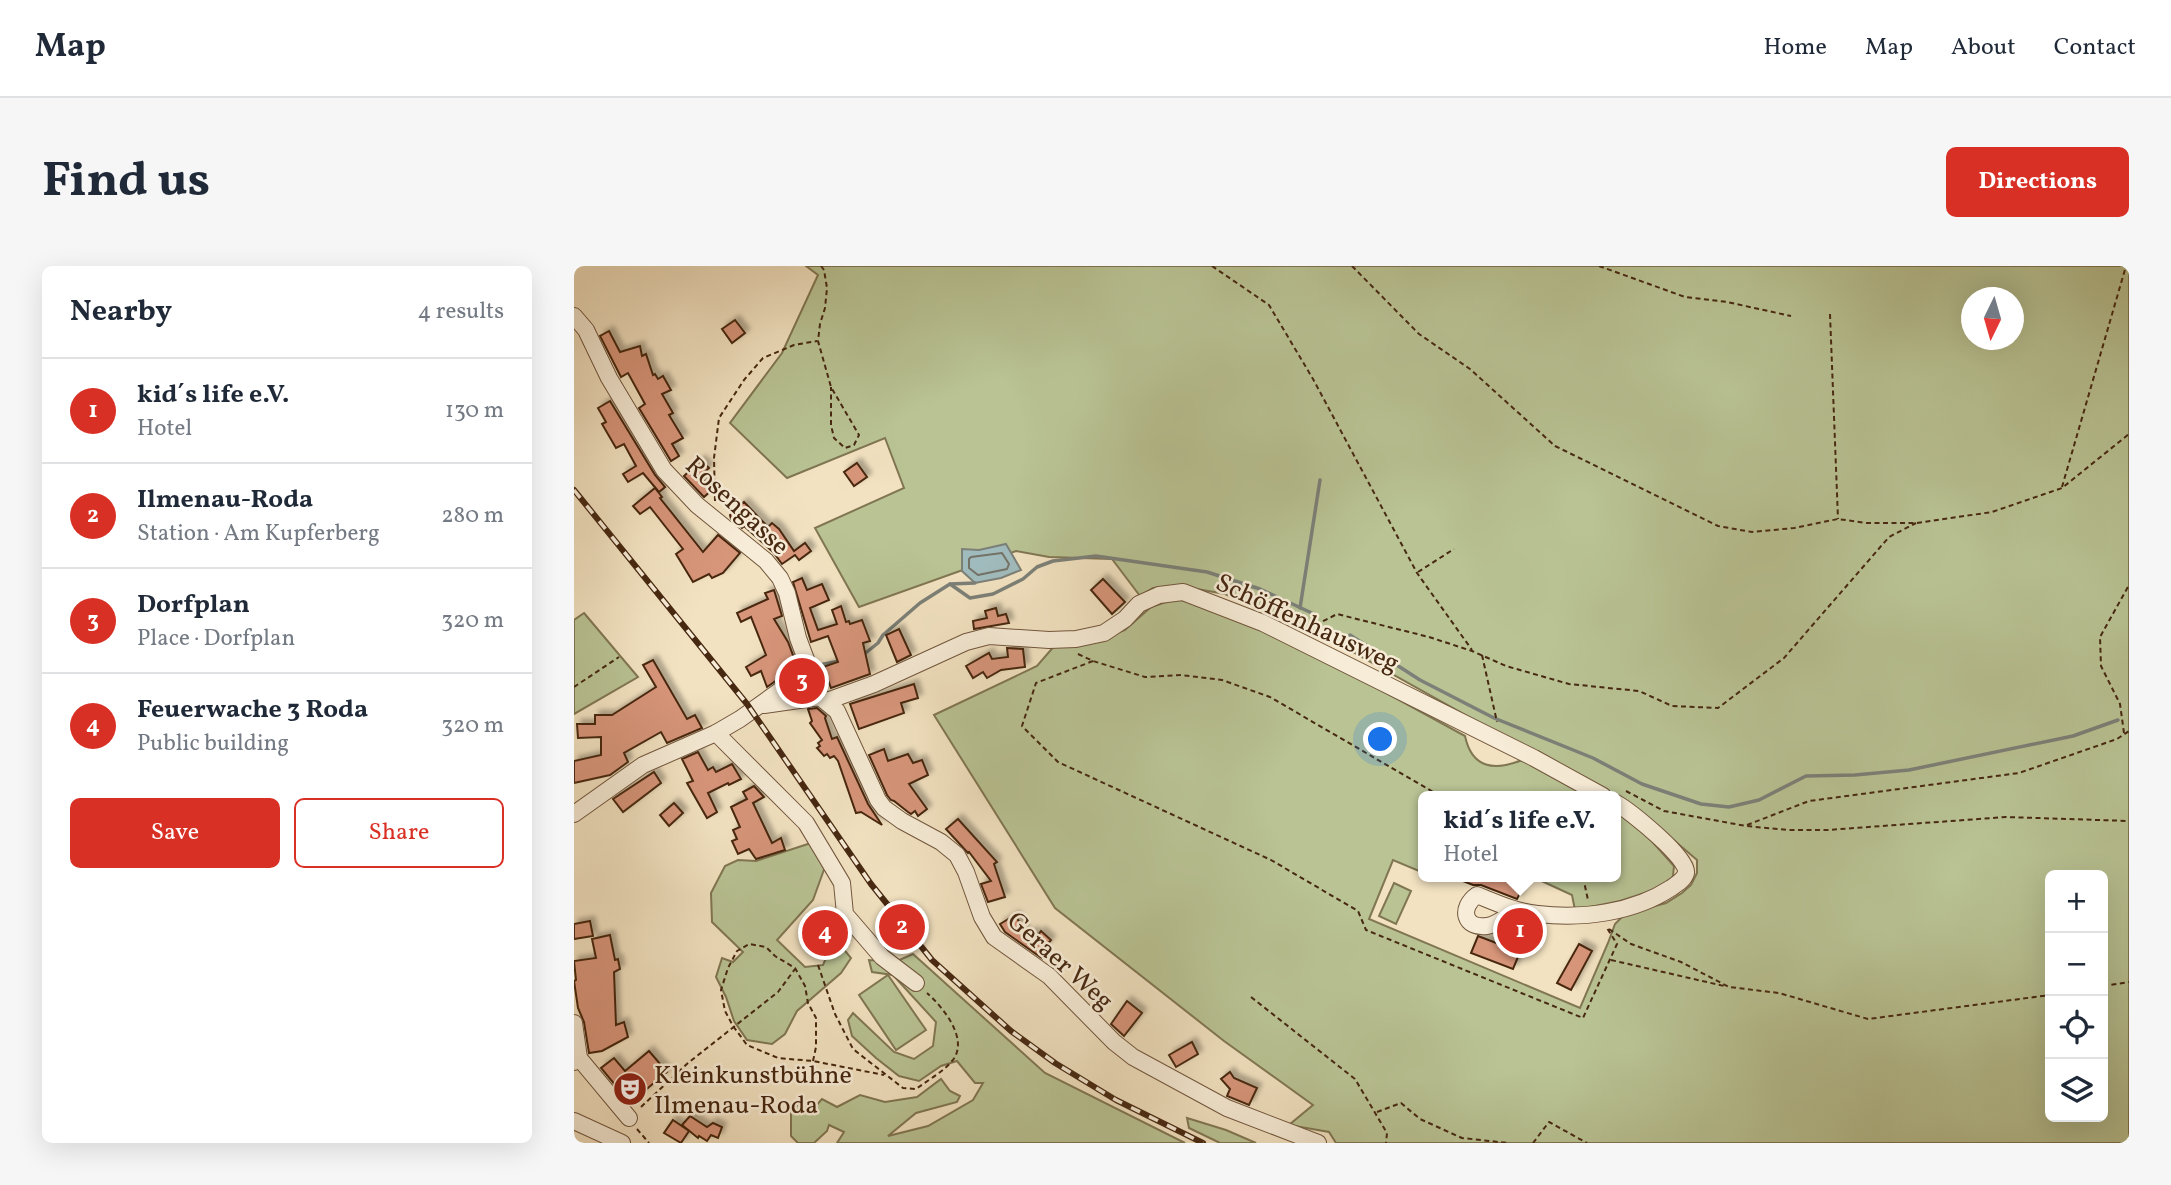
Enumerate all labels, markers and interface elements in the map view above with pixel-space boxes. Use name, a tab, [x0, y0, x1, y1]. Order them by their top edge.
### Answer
text: Map	[35, 25, 106, 71]
text: Home	[1763, 31, 1827, 65]
text: Map	[1865, 31, 1913, 65]
text: About	[1951, 31, 2016, 65]
text: Contact	[2054, 31, 2136, 65]
button: Directions	[1946, 147, 2129, 217]
text: Find us	[42, 148, 210, 217]
north arrow	[1961, 287, 2024, 350]
text: Nearby	[70, 291, 172, 333]
text: 4 results	[418, 296, 504, 328]
text: kid´s life e.V.	[137, 377, 289, 413]
text: 1	[88, 395, 98, 427]
text: 130 m	[445, 395, 504, 427]
text: Hotel	[137, 413, 192, 445]
street label: Rosengasse	[676, 449, 797, 564]
text: Ilmenau-Roda	[137, 482, 313, 518]
text: 2	[87, 500, 99, 532]
text: 280 m	[441, 500, 504, 532]
text: Station · Am Kupferberg	[137, 518, 380, 550]
street label: Schöffenhausweg	[1209, 565, 1405, 682]
text: Dorfplan	[137, 587, 250, 623]
text: 3	[87, 605, 99, 637]
text: 320 m	[441, 605, 504, 637]
text: Place · Dorfplan	[137, 623, 295, 655]
pin: 3	[779, 655, 825, 707]
text: Feuerwache 3 Roda	[137, 692, 368, 728]
text: 4	[86, 710, 100, 742]
text: 320 m	[441, 710, 504, 742]
your location	[1363, 722, 1397, 756]
text: Public building	[137, 728, 289, 760]
popup	[1418, 791, 1621, 882]
button: Save	[70, 798, 280, 868]
button: Share	[294, 798, 504, 868]
text: kid´s life e.V.	[1443, 803, 1596, 839]
text: Hotel	[1443, 839, 1498, 871]
map controls	[2045, 870, 2108, 1122]
button: +	[2045, 870, 2108, 933]
pin: 2	[879, 901, 925, 953]
street label: Geraer Weg	[998, 904, 1121, 1019]
pin: 1	[1497, 905, 1543, 957]
pin: 4	[802, 907, 848, 959]
button: −	[2045, 933, 2108, 996]
button: locate	[2045, 996, 2108, 1059]
place label: Kleinkunstbühne Ilmenau-Roda	[654, 1058, 852, 1124]
button: layers	[2045, 1059, 2108, 1122]
theatre icon: Kleinkunstbühne Ilmenau-Roda	[611, 1070, 649, 1108]

